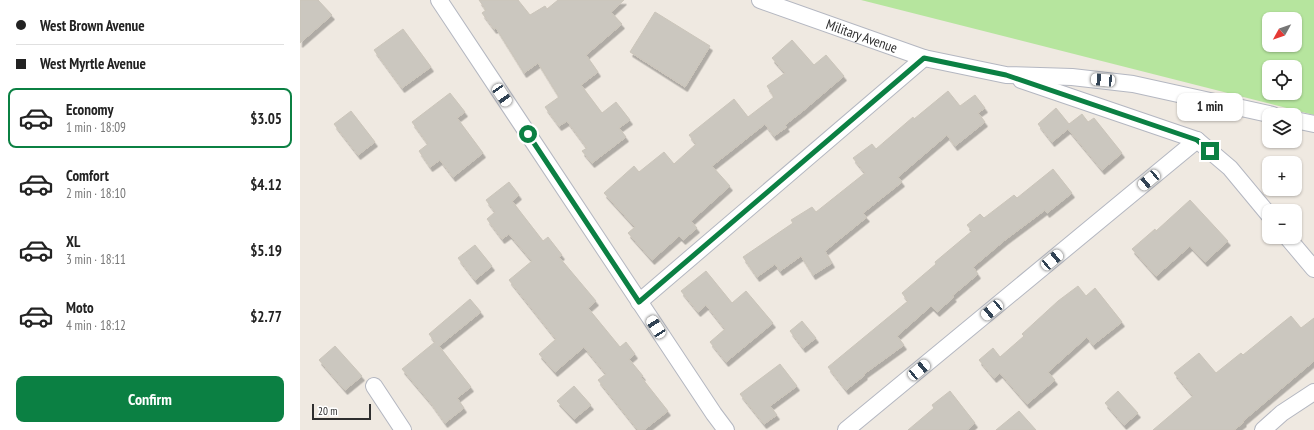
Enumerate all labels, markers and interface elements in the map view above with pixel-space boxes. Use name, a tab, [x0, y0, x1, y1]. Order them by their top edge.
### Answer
north arrow	[1262, 12, 1302, 52]
map controls	[1262, 12, 1302, 244]
street label: Military Avenue	[824, 15, 900, 57]
text: West Brown Avenue	[40, 16, 145, 35]
text: West Myrtle Avenue	[40, 54, 146, 73]
button: locate	[1262, 60, 1302, 100]
car	[1091, 73, 1115, 87]
car	[490, 82, 514, 108]
callout: 1 min	[1177, 93, 1243, 121]
text: 1 min	[1197, 98, 1223, 115]
icon: car	[18, 100, 54, 136]
text: Economy	[66, 100, 114, 119]
button: layers	[1262, 108, 1302, 148]
text: $3.05	[250, 109, 282, 128]
text: 1 min · 18:09	[66, 119, 126, 136]
route start	[519, 125, 537, 143]
route end	[1201, 142, 1219, 160]
button: +	[1262, 156, 1302, 196]
icon: car	[18, 166, 54, 202]
text: Comfort	[66, 166, 109, 185]
car	[1136, 168, 1162, 192]
text: $4.12	[250, 175, 282, 194]
text: 2 min · 18:10	[66, 185, 126, 202]
button: −	[1262, 204, 1302, 244]
icon: car	[18, 232, 54, 268]
text: XL	[66, 232, 80, 251]
text: $5.19	[250, 241, 282, 260]
car	[1039, 248, 1065, 272]
text: 3 min · 18:11	[66, 251, 126, 268]
icon: car	[18, 298, 54, 334]
text: Moto	[66, 298, 94, 317]
car	[979, 298, 1005, 322]
text: $2.77	[250, 307, 282, 326]
car	[644, 314, 668, 340]
text: 4 min · 18:12	[66, 317, 126, 334]
car	[906, 358, 932, 382]
button: Confirm	[16, 376, 284, 422]
scale bar	[312, 402, 371, 421]
text: 20 m	[318, 404, 337, 418]

